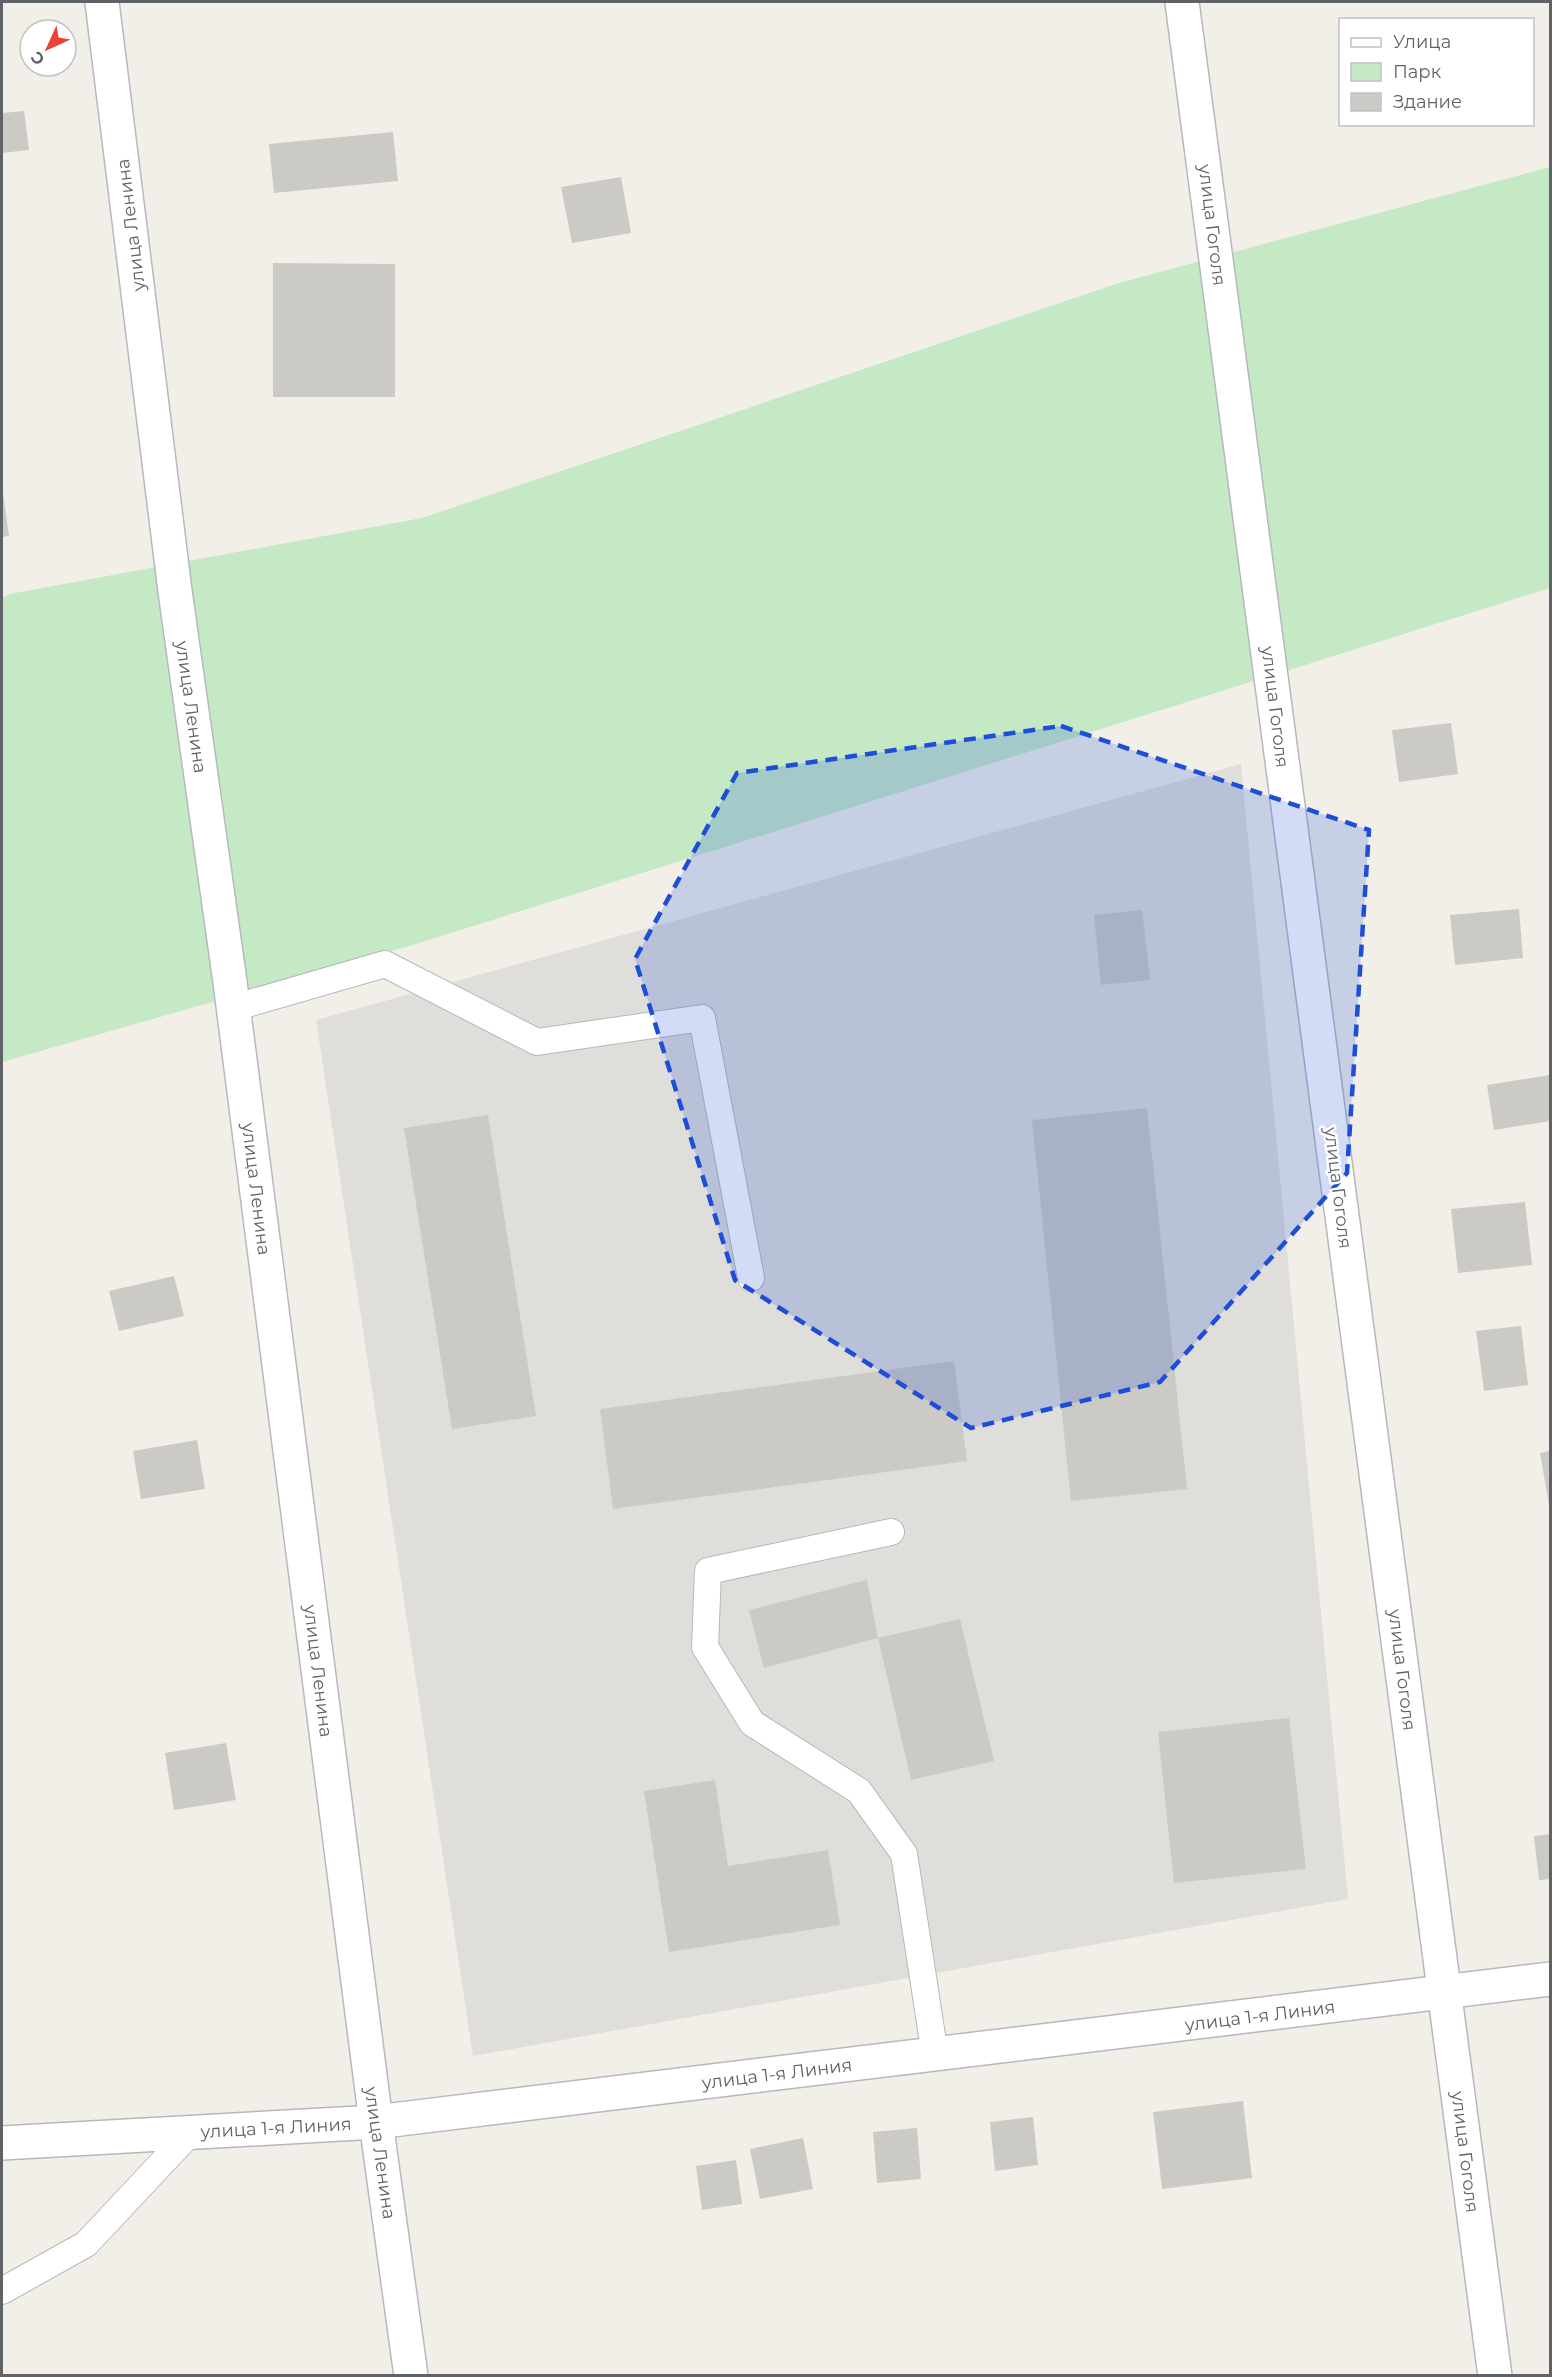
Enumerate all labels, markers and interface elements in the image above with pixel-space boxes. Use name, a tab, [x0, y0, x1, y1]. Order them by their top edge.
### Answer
north arrow	[18, 18, 78, 78]
legend	[1339, 18, 1534, 126]
text: Улица	[1393, 31, 1451, 53]
text: С	[27, 47, 49, 69]
text: Парк	[1393, 61, 1442, 83]
text: Здание	[1393, 91, 1462, 113]
street label: улица Ленина	[112, 157, 150, 294]
street label: улица Гоголя	[1194, 162, 1230, 287]
street label: улица Ленина	[171, 638, 211, 775]
street label: улица Гоголя	[1257, 644, 1293, 769]
street label: улица Ленина	[237, 1120, 275, 1257]
street label: улица Гоголя	[1320, 1125, 1356, 1250]
street label: улица Ленина	[299, 1602, 337, 1739]
street label: улица Гоголя	[1384, 1607, 1420, 1732]
street label: улица 1-я Линия	[1182, 1996, 1337, 2036]
street label: улица 1-я Линия	[699, 2054, 854, 2094]
street label: улица Ленина	[360, 2084, 400, 2221]
street label: улица Гоголя	[1447, 2089, 1483, 2214]
street label: улица 1-я Линия	[199, 2113, 352, 2143]

